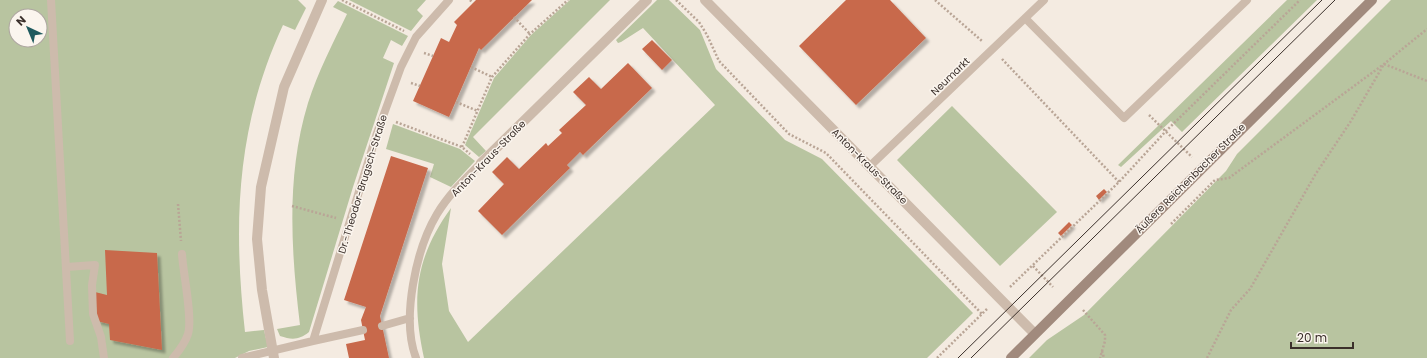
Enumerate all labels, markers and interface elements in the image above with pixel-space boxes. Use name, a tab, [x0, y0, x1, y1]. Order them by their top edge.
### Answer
north arrow	[8, 8, 48, 48]
text: N	[13, 12, 30, 29]
street label: Neumarkt	[927, 54, 974, 99]
street label: Dr.-Theodor-Brugsch-Straße	[334, 113, 391, 255]
street label: Anton-Kraus-Straße	[448, 117, 529, 200]
street label: Äußere Reichenbacher Straße	[1132, 120, 1249, 237]
street label: Anton-Kraus-Straße	[828, 125, 911, 208]
scale bar	[1291, 324, 1353, 350]
text: 20 m	[1297, 329, 1327, 346]

